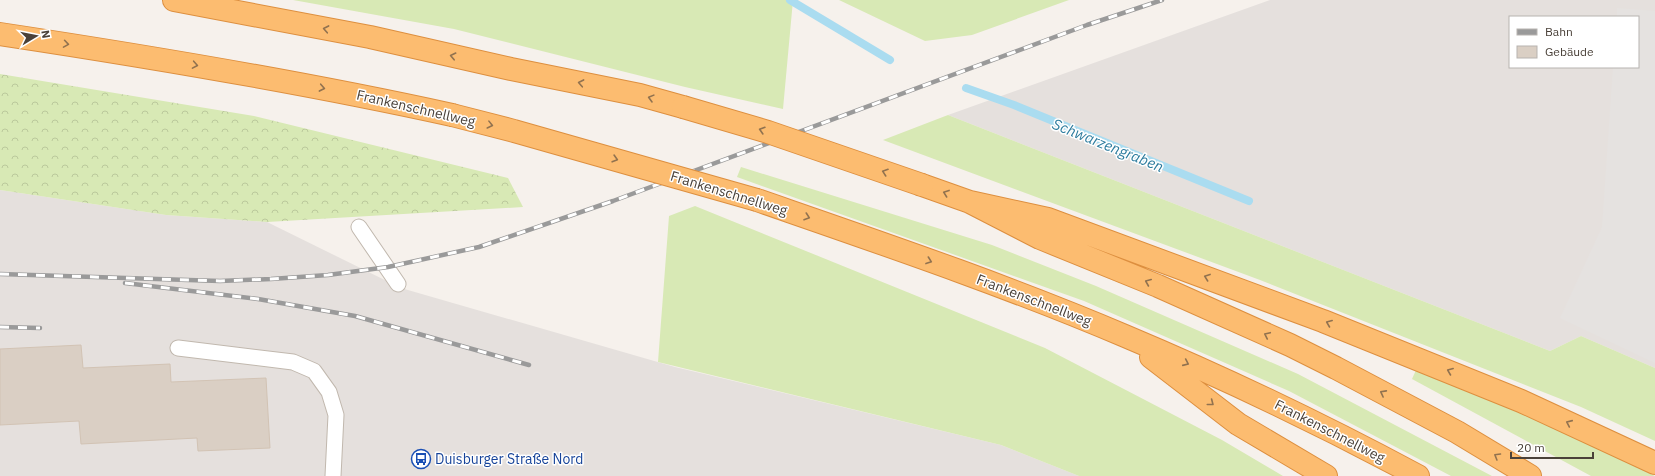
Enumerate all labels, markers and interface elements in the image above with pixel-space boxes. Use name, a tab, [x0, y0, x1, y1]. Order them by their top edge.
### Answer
north arrow	[16, 16, 56, 56]
legend	[1509, 16, 1639, 68]
text: Bahn	[1545, 24, 1573, 39]
one-way arrow	[323, 25, 329, 34]
text: N	[38, 29, 53, 39]
one-way arrow	[63, 39, 69, 48]
text: Gebäude	[1545, 44, 1594, 59]
one-way arrow	[450, 53, 457, 61]
one-way arrow	[191, 60, 198, 69]
one-way arrow	[577, 79, 584, 87]
one-way arrow	[319, 83, 326, 92]
street label: Frankenschnellweg	[355, 86, 478, 131]
one-way arrow	[648, 94, 655, 103]
water label: Schwarzengraben	[1049, 114, 1167, 176]
one-way arrow	[487, 120, 493, 128]
one-way arrow	[758, 126, 765, 135]
one-way arrow	[612, 154, 619, 163]
street label: Frankenschnellweg	[668, 167, 790, 220]
one-way arrow	[881, 168, 888, 177]
one-way arrow	[942, 190, 949, 198]
one-way arrow	[803, 213, 810, 221]
one-way arrow	[926, 256, 933, 264]
street label: Frankenschnellweg	[974, 270, 1095, 330]
one-way arrow	[1204, 274, 1211, 282]
one-way arrow	[1144, 279, 1151, 287]
one-way arrow	[1325, 320, 1333, 328]
one-way arrow	[1263, 332, 1271, 340]
one-way arrow	[1182, 358, 1190, 366]
one-way arrow	[1446, 368, 1453, 376]
one-way arrow	[1380, 390, 1387, 398]
street label: Frankenschnellweg	[1272, 395, 1389, 467]
one-way arrow	[1207, 398, 1214, 405]
one-way arrow	[1566, 419, 1573, 427]
scale bar	[1511, 434, 1593, 460]
text: 20 m	[1517, 440, 1545, 455]
bus stop icon: Duisburger Straße Nord	[410, 448, 432, 470]
place label: Duisburger Straße Nord	[435, 450, 583, 468]
one-way arrow	[1494, 453, 1501, 461]

